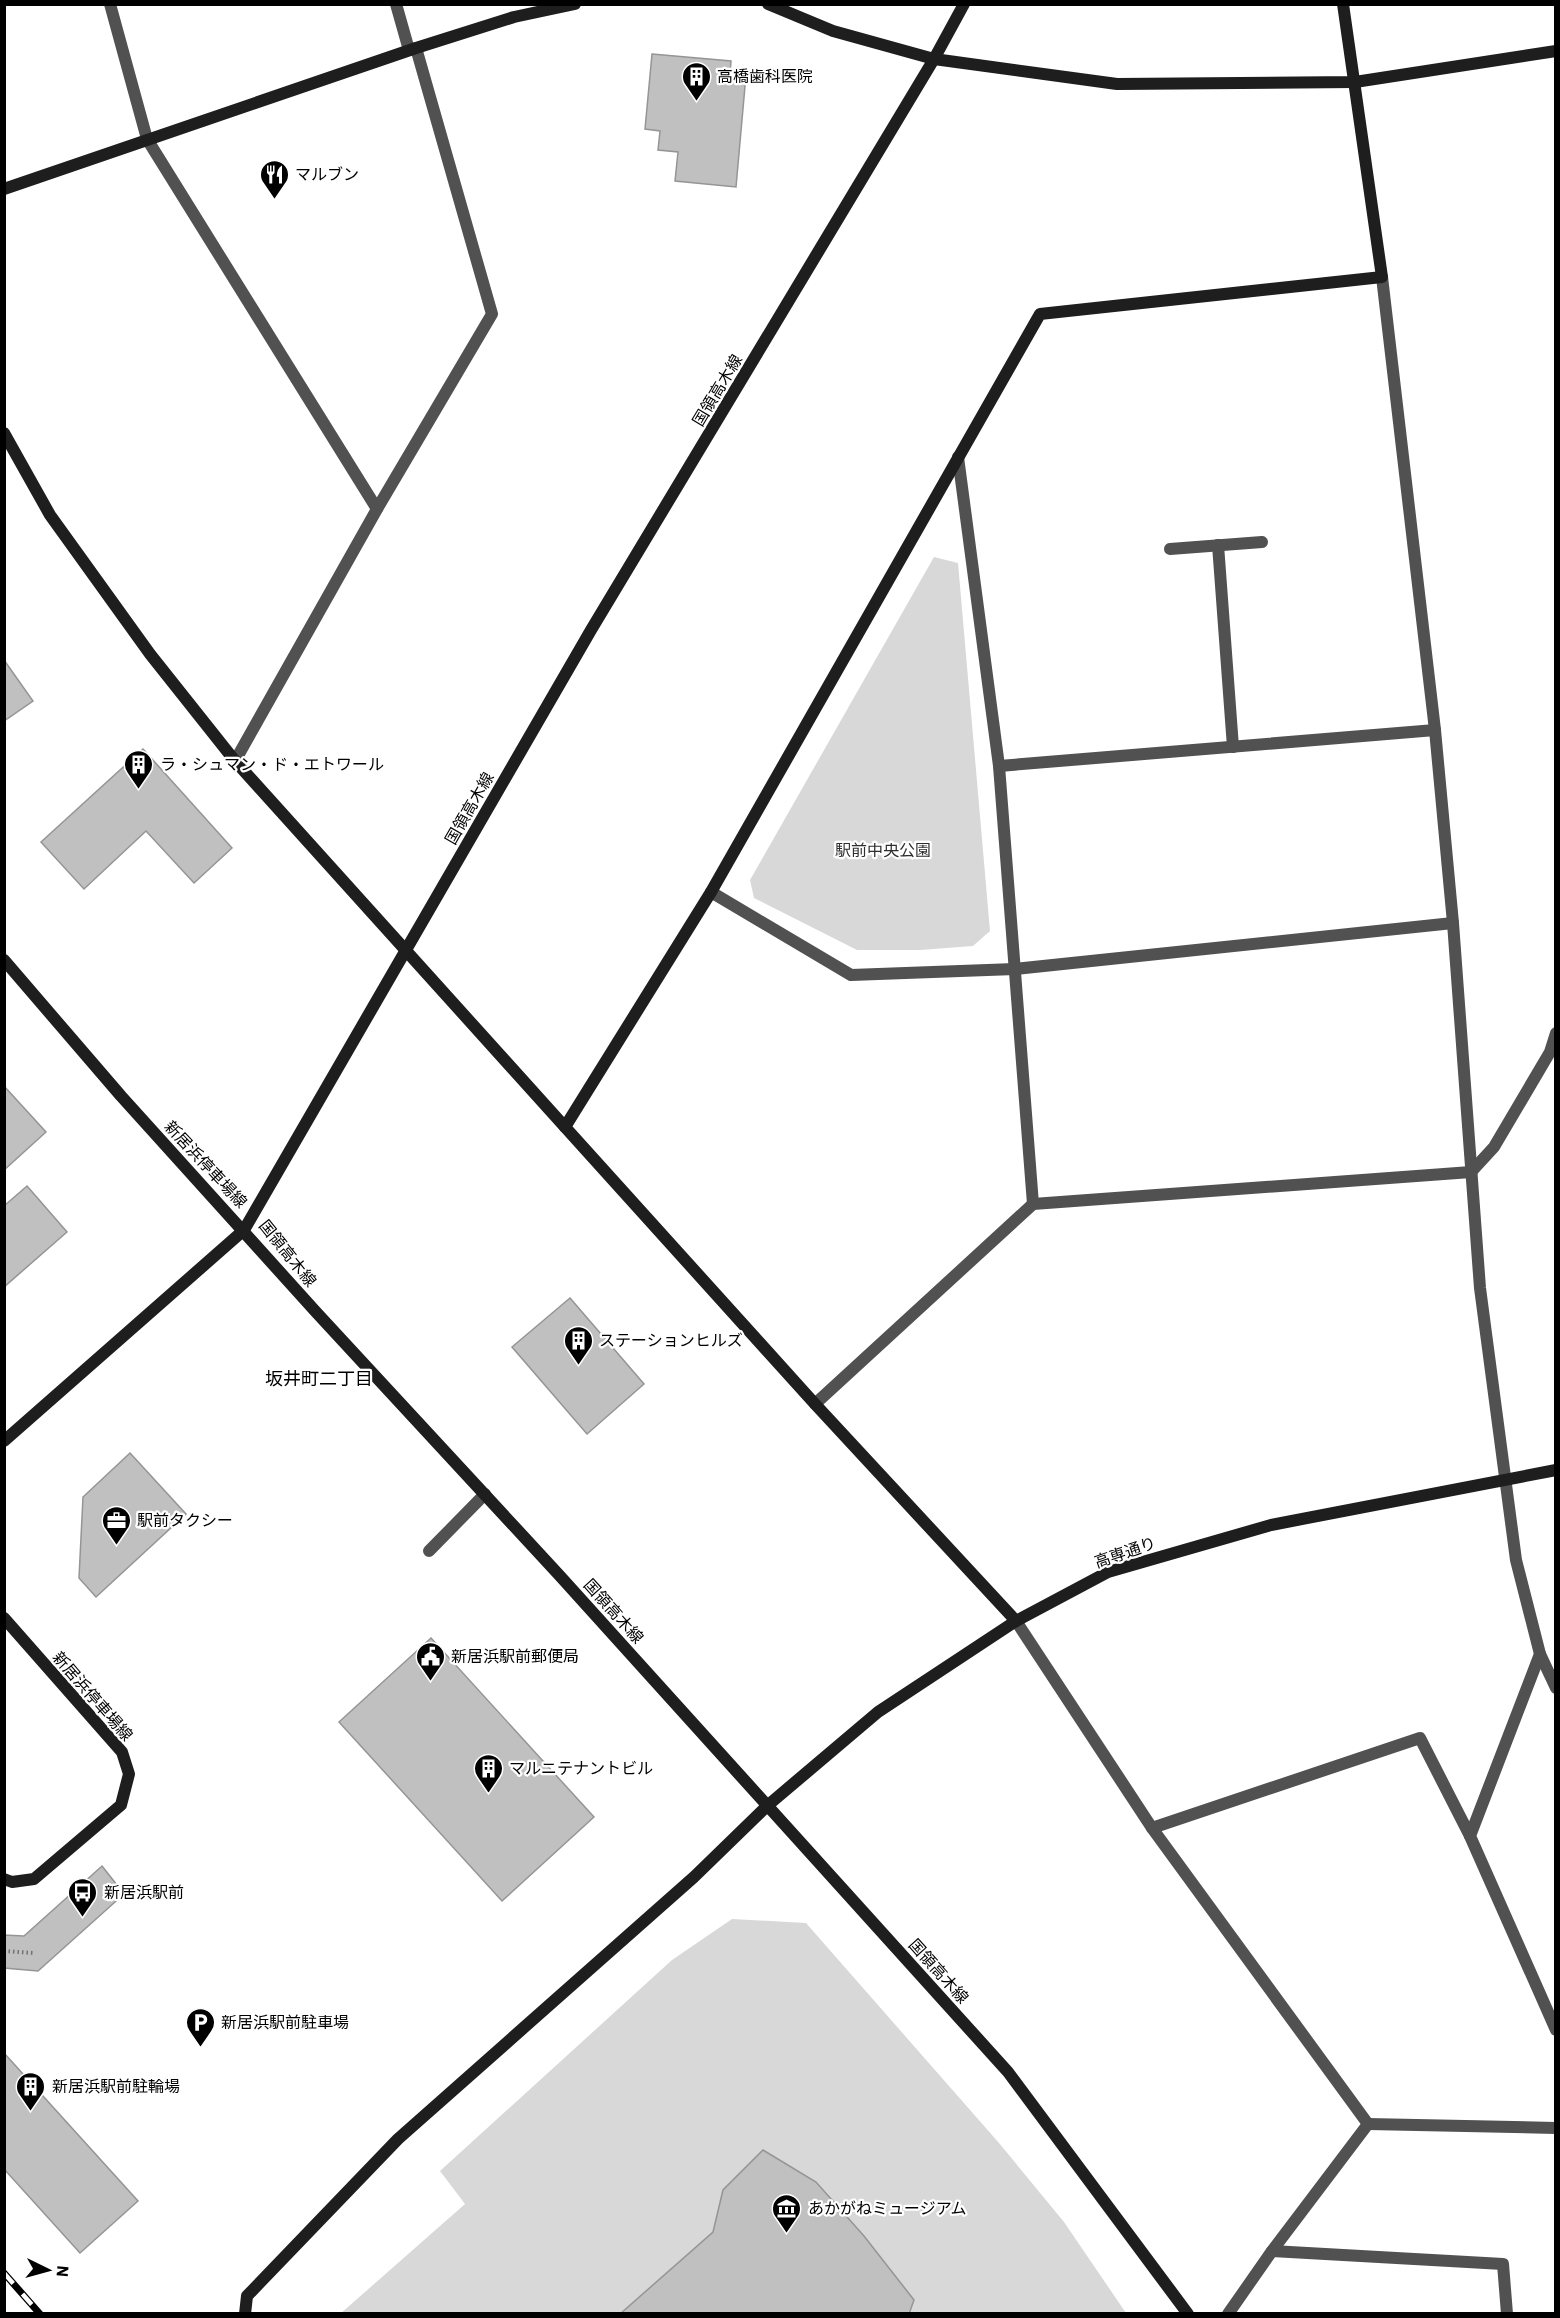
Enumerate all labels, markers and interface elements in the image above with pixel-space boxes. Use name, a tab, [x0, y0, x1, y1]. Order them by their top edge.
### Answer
building icon: 高橋歯科医院	[680, 60, 712, 102]
place label: 高橋歯科医院	[717, 66, 813, 86]
restaurant icon: マルブン	[258, 158, 290, 200]
place label: マルブン	[295, 164, 359, 184]
street label: 国領高木線	[688, 351, 746, 429]
building icon: ラ・シュマン・ド・エトワール	[123, 748, 155, 790]
place label: ラ・シュマン・ド・エトワール	[160, 754, 384, 774]
street label: 国領高木線	[440, 768, 498, 848]
park label: 駅前中央公園	[835, 840, 931, 860]
street label: 新居浜停車場線	[160, 1116, 252, 1212]
street label: 国領高木線	[255, 1216, 321, 1290]
building icon: ステーションヒルズ	[562, 1324, 594, 1366]
place label: ステーションヒルズ	[599, 1330, 743, 1350]
district label: 坂井町二丁目	[265, 1367, 373, 1390]
office icon: 駅前タクシー	[100, 1504, 132, 1546]
place label: 駅前タクシー	[137, 1510, 233, 1530]
street label: 高専通り	[1091, 1532, 1159, 1572]
street label: 国領高木線	[580, 1575, 648, 1647]
public building icon: 新居浜駅前郵便局	[414, 1640, 446, 1682]
place label: 新居浜駅前郵便局	[451, 1646, 579, 1666]
street label: 新居浜停車場線	[49, 1647, 137, 1745]
building icon: マルニテナントビル	[472, 1752, 504, 1794]
place label: マルニテナントビル	[509, 1758, 653, 1778]
bus stop icon: 新居浜駅前	[67, 1876, 99, 1918]
place label: 新居浜駅前	[104, 1882, 184, 1902]
street label: 国領高木線	[905, 1935, 973, 2007]
parking icon: 新居浜駅前駐車場	[184, 2006, 216, 2048]
place label: 新居浜駅前駐車場	[221, 2012, 349, 2032]
building icon: 新居浜駅前駐輪場	[15, 2070, 47, 2112]
place label: 新居浜駅前駐輪場	[52, 2076, 180, 2096]
museum icon: あかがねミュージアム	[771, 2192, 803, 2234]
place label: あかがねミュージアム	[808, 2198, 967, 2218]
north arrow	[18, 2240, 78, 2300]
text: N	[52, 2265, 73, 2278]

